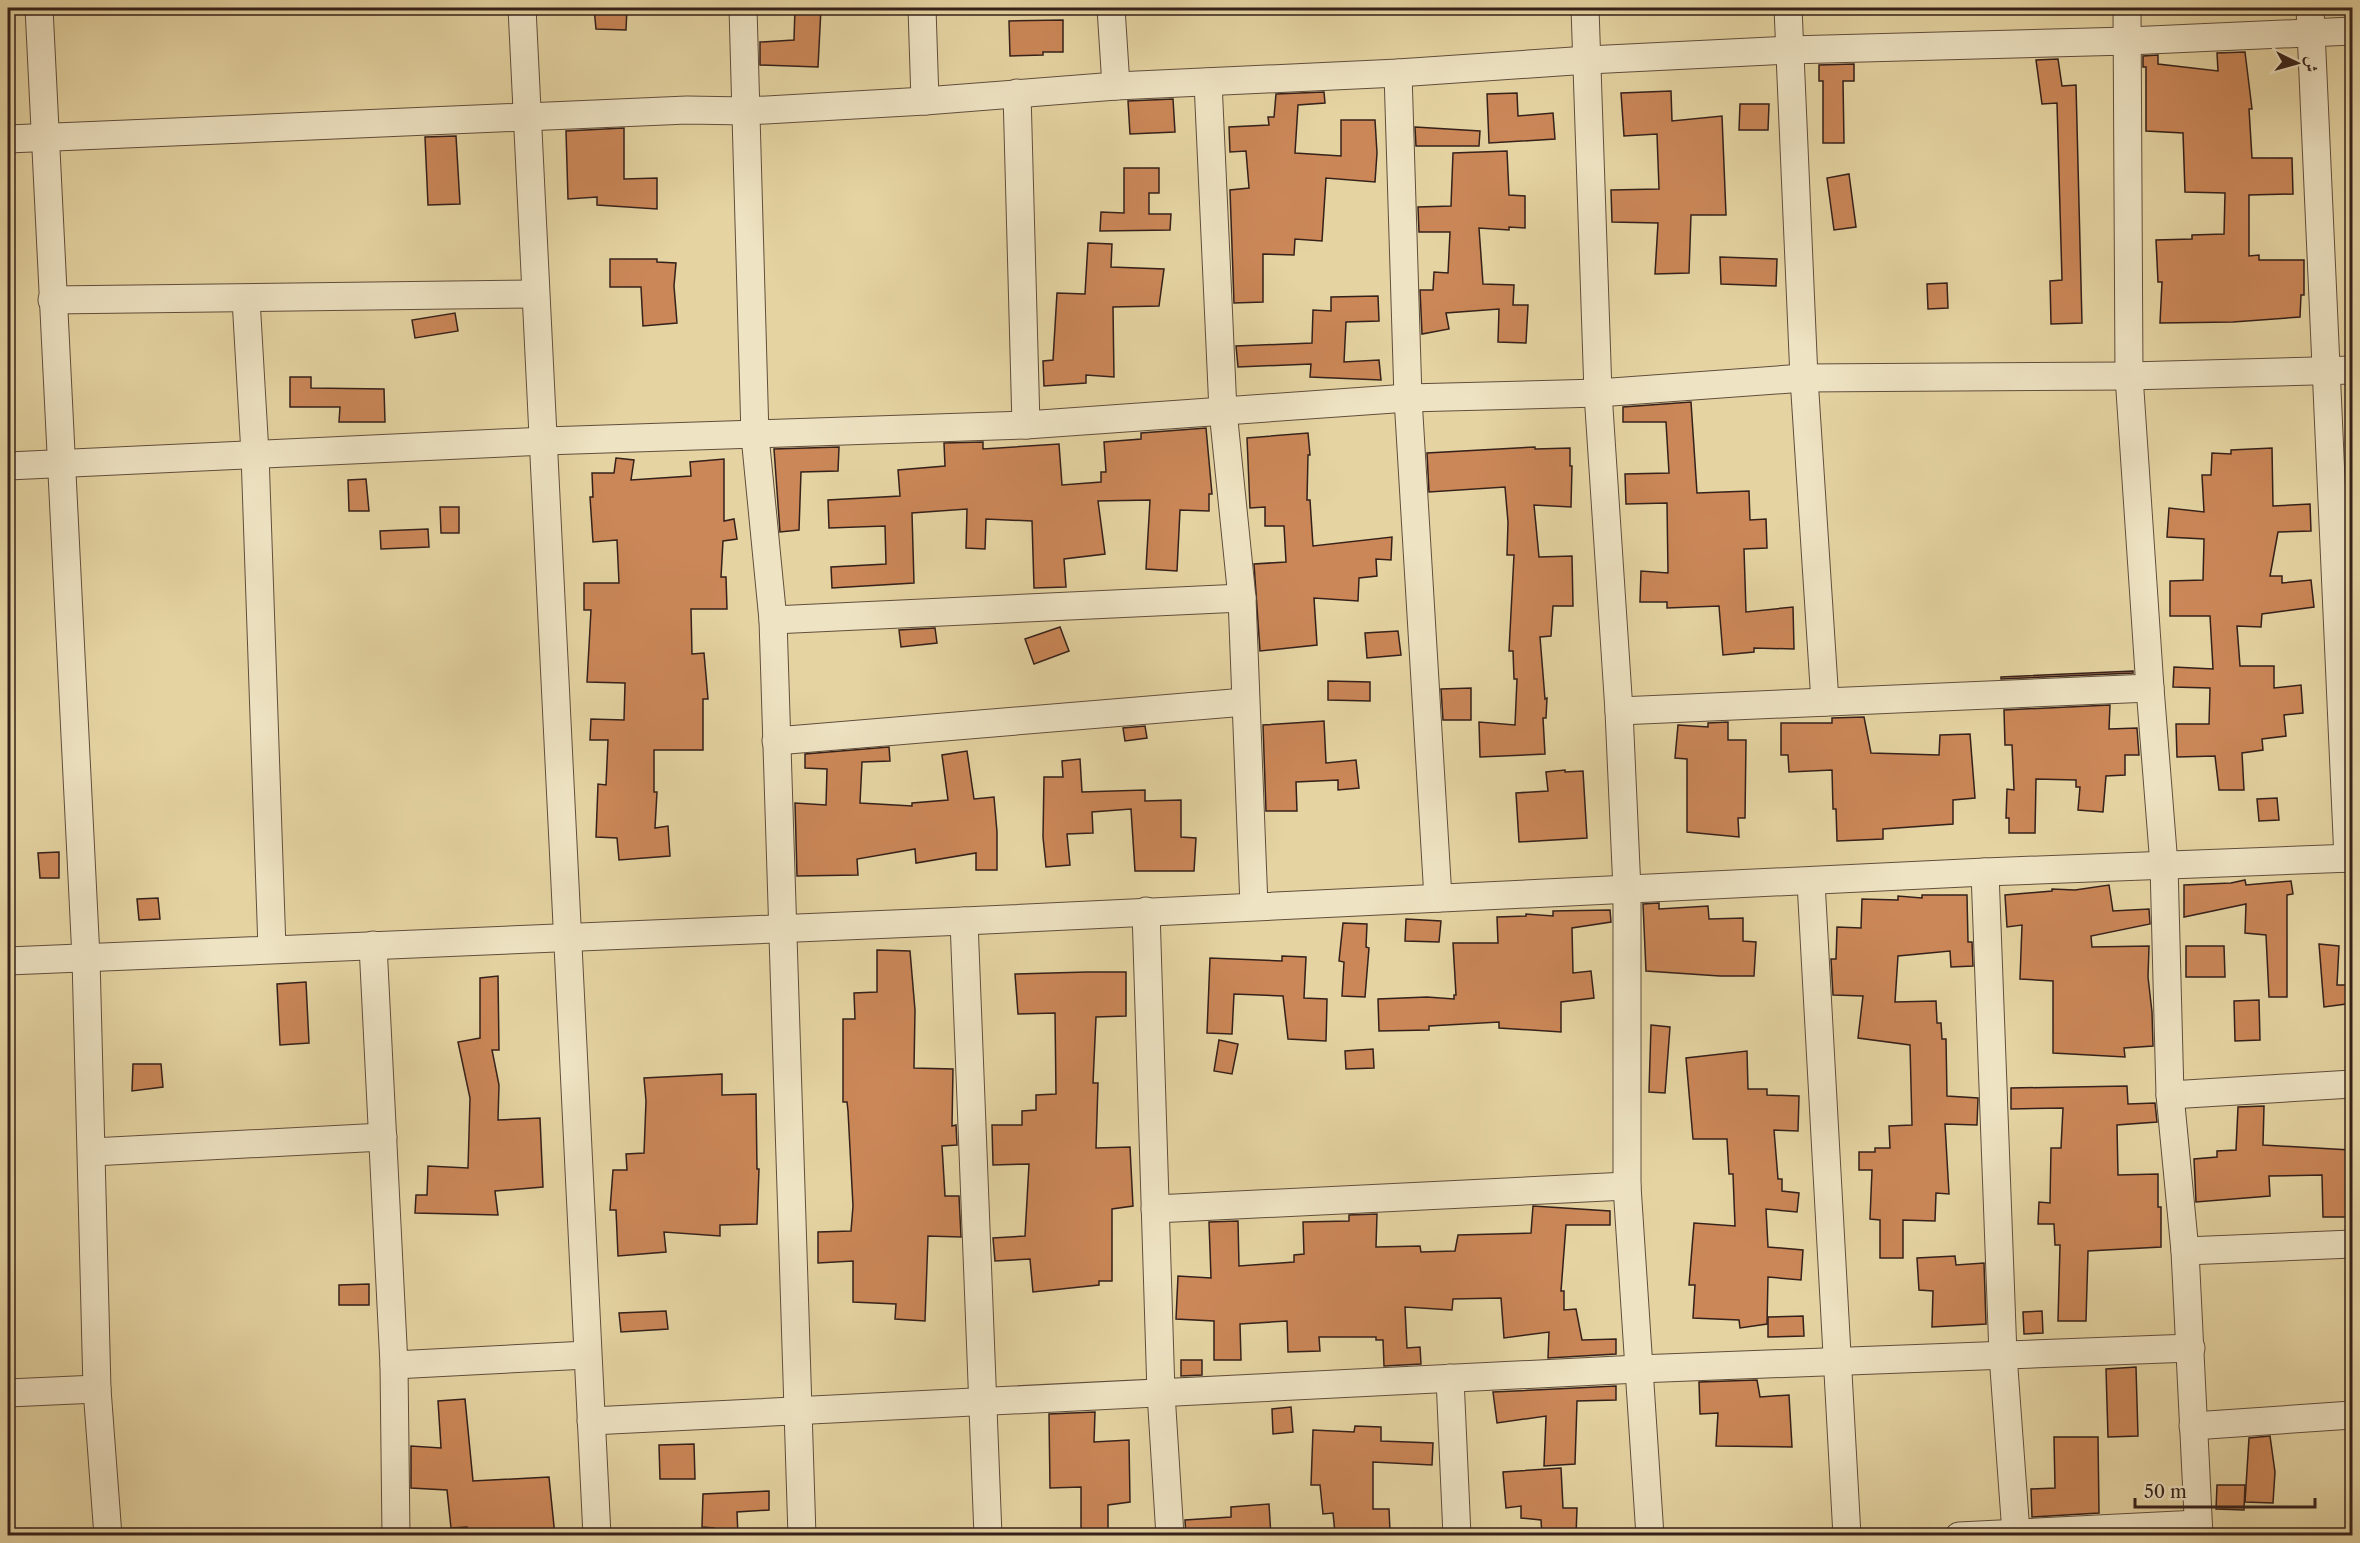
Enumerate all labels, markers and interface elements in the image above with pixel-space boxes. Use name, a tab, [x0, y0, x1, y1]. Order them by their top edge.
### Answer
north arrow	[2267, 33, 2327, 93]
text: ش	[2301, 56, 2323, 73]
scale bar	[2135, 1471, 2315, 1509]
text: 50 m	[2144, 1481, 2187, 1503]

